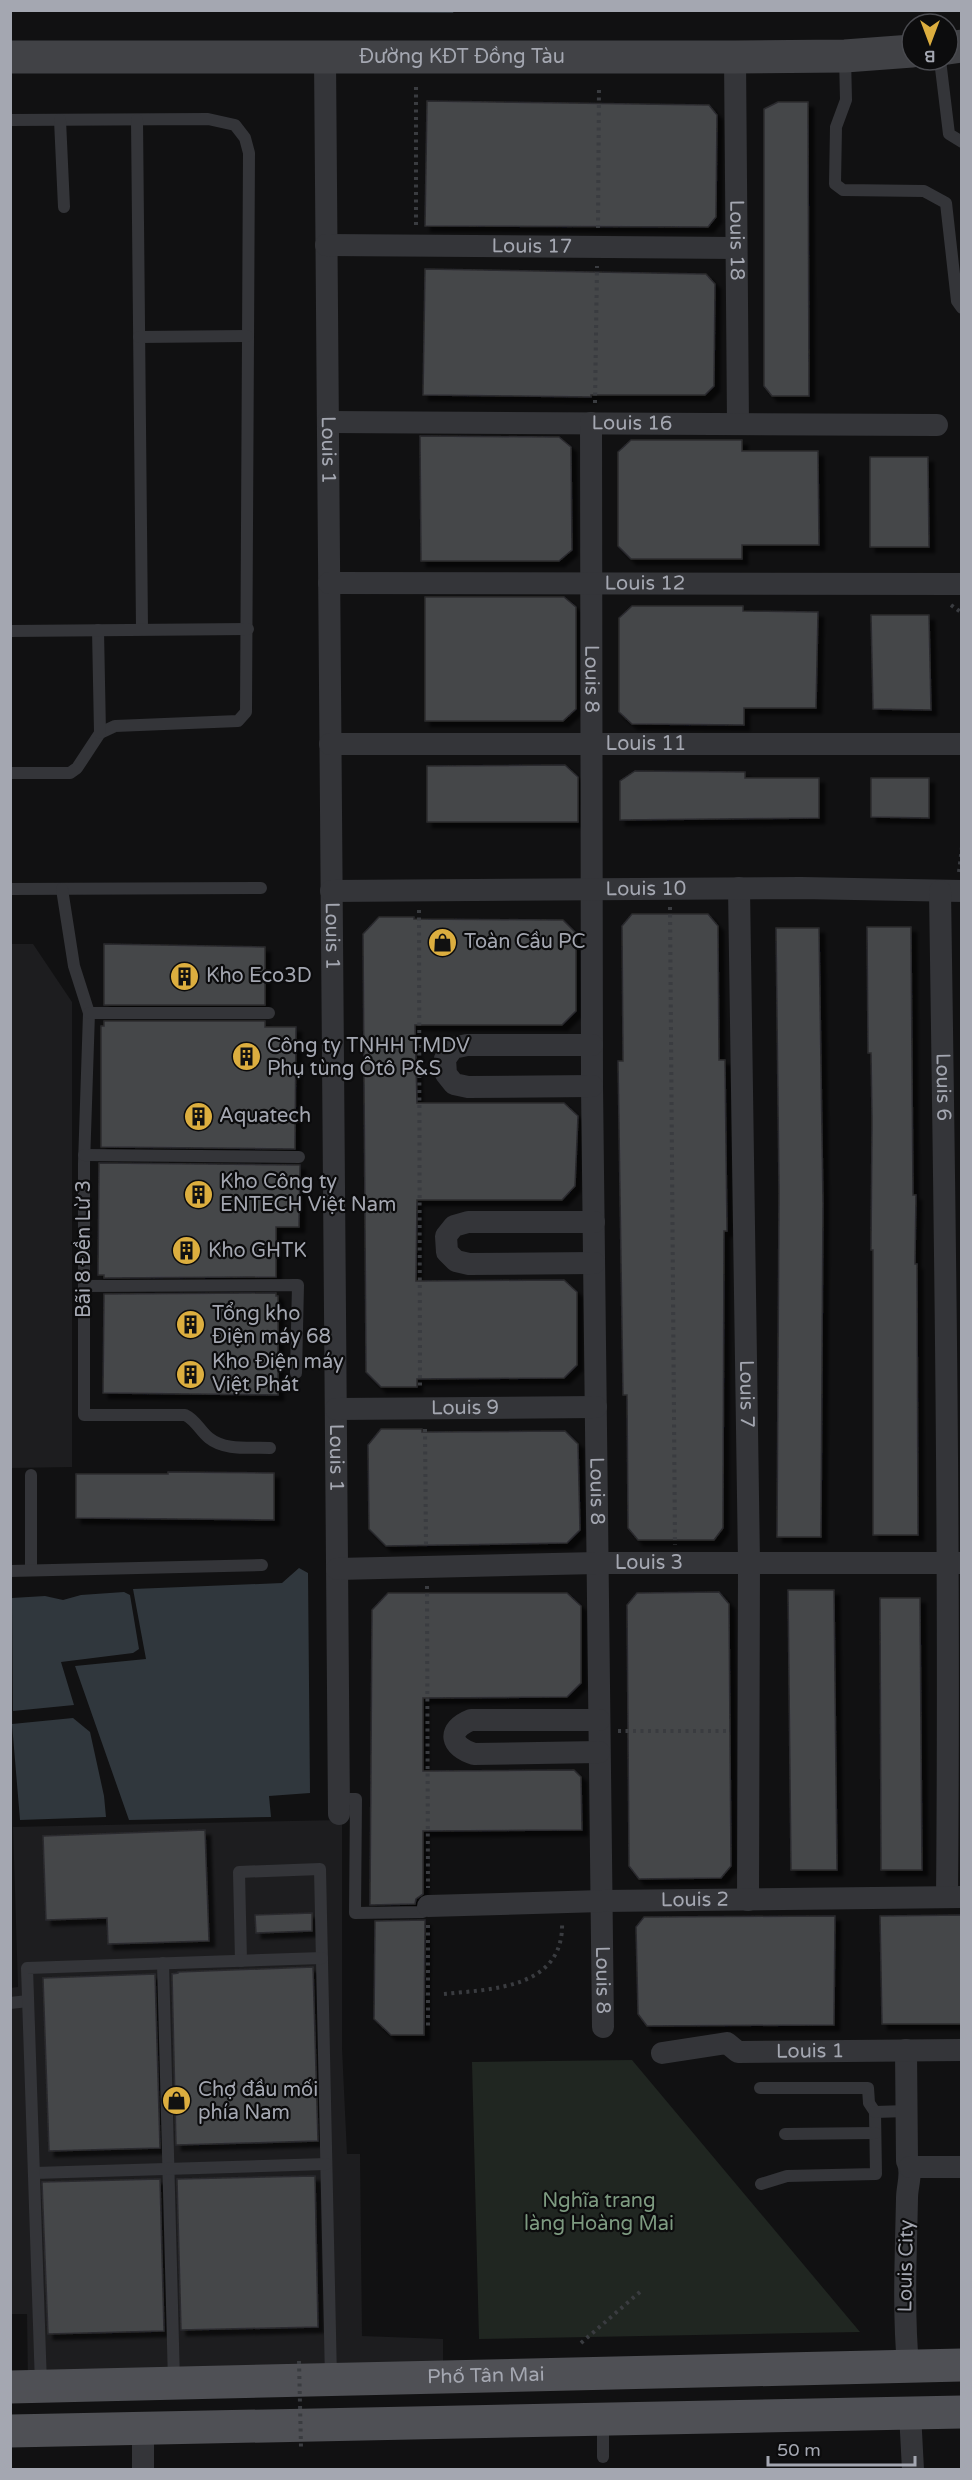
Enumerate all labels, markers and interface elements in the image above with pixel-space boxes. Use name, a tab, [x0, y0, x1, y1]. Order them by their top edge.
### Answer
north arrow	[900, 12, 960, 72]
street label: Đường KĐT Đồng Tàu	[359, 45, 565, 69]
text: B	[924, 46, 936, 66]
street label: Louis 18	[724, 199, 749, 280]
street label: Louis 17	[492, 234, 572, 259]
street label: Louis 16	[592, 411, 672, 436]
street label: Louis 1	[316, 416, 340, 484]
street label: Louis 12	[605, 571, 685, 596]
street label: Louis 8	[579, 645, 603, 713]
street label: Louis 11	[606, 732, 686, 756]
street label: Louis 10	[606, 877, 686, 901]
street label: Louis 1	[320, 902, 344, 970]
shop icon: Toàn Cầu PC	[427, 926, 459, 958]
place label: Toàn Cầu PC	[464, 930, 586, 954]
building icon: Kho Eco3D	[169, 960, 201, 992]
place label: Kho Eco3D	[206, 964, 312, 988]
place label: Công ty TNHH TMDV Phụ tùng Ôtô P&S	[267, 1034, 470, 1081]
building icon: Công ty TNHH TMDV Phụ tùng Ôtô P&S	[230, 1041, 262, 1073]
street label: Louis 6	[930, 1053, 955, 1121]
building icon: Aquatech	[182, 1100, 214, 1132]
place label: Aquatech	[219, 1104, 311, 1128]
place label: Kho Công ty ENTECH Việt Nam	[220, 1170, 396, 1217]
building icon: Kho Công ty ENTECH Việt Nam	[183, 1178, 215, 1210]
street label: Bãi 8 Đền Lừ 3	[72, 1180, 96, 1318]
building icon: Kho GHTK	[171, 1235, 203, 1267]
place label: Kho GHTK	[208, 1239, 307, 1263]
place label: Tổng kho Điện máy 68	[212, 1302, 331, 1349]
building icon: Tổng kho Điện máy 68	[175, 1309, 207, 1341]
place label: Kho Điện máy Việt Phát	[212, 1350, 344, 1397]
building icon: Kho Điện máy Việt Phát	[175, 1358, 207, 1390]
street label: Louis 7	[734, 1360, 759, 1428]
street label: Louis 9	[431, 1396, 499, 1420]
street label: Louis 1	[324, 1424, 348, 1492]
street label: Louis 8	[584, 1457, 609, 1525]
street label: Louis 3	[615, 1551, 683, 1575]
street label: Louis 2	[661, 1888, 729, 1912]
street label: Louis 8	[590, 1946, 615, 2014]
street label: Louis 1	[776, 2039, 844, 2064]
place label: Chợ đầu mối phía Nam	[198, 2078, 318, 2125]
shop icon: Chợ đầu mối phía Nam	[161, 2085, 193, 2117]
park label: Nghĩa trang làng Hoàng Mai	[524, 2189, 674, 2236]
street label: Louis City	[893, 2219, 919, 2313]
street label: Phố Tân Mai	[427, 2363, 545, 2389]
scale bar	[768, 2429, 915, 2467]
text: 50 m	[777, 2439, 821, 2461]

